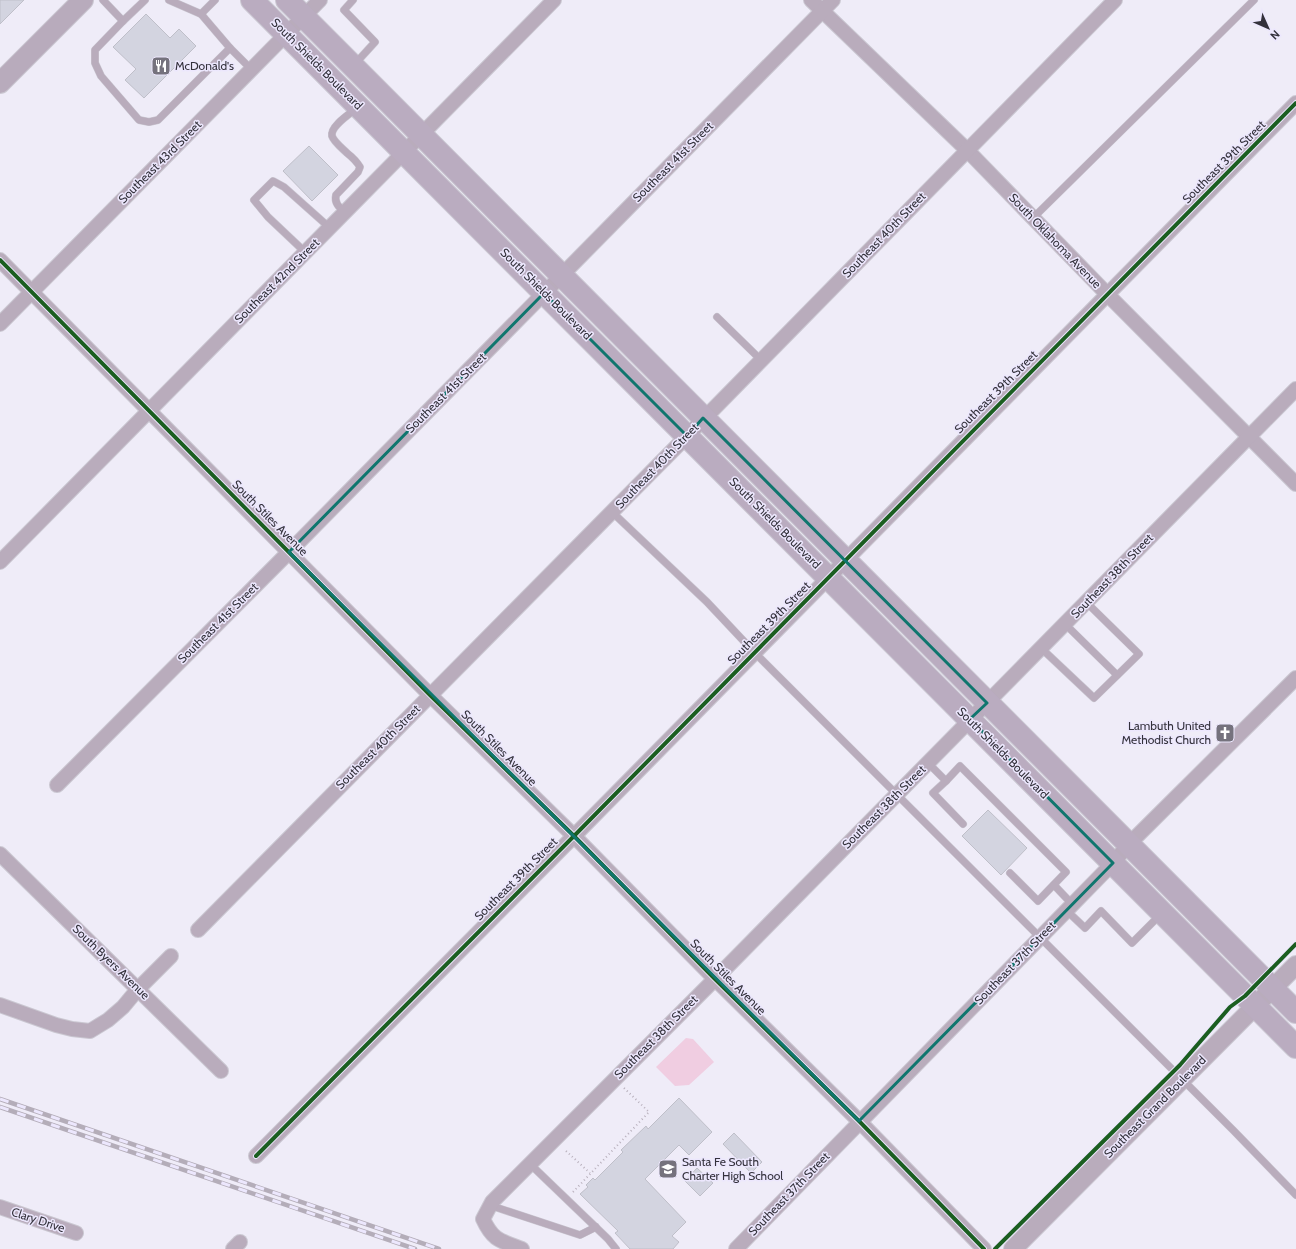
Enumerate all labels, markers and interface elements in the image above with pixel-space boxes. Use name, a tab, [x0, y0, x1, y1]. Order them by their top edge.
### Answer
north arrow	[1248, 8, 1288, 48]
street label: South Shields Boulevard	[268, 15, 366, 113]
text: N	[1267, 27, 1283, 43]
restaurant icon: McDonald's	[150, 55, 172, 77]
place label: McDonald's	[175, 58, 234, 73]
street label: Southeast 43rd Street	[115, 117, 204, 206]
street label: Southeast 39th Street	[1179, 117, 1268, 206]
street label: Southeast 41st Street	[629, 118, 716, 205]
street label: Southeast 40th Street	[839, 189, 928, 281]
street label: South Oklahoma Avenue	[1006, 190, 1105, 291]
street label: Southeast 42nd Street	[231, 235, 322, 326]
street label: South Shields Boulevard	[497, 245, 595, 343]
street label: Southeast 39th Street	[951, 347, 1040, 436]
street label: Southeast 41st Street	[402, 349, 489, 436]
street label: Southeast 40th Street	[612, 420, 701, 512]
street label: South Shields Boulevard	[726, 474, 824, 572]
street label: South Stiles Avenue	[229, 477, 311, 559]
street label: Southeast 38th Street	[1067, 530, 1156, 621]
street label: Southeast 39th Street	[724, 578, 813, 667]
street label: Southeast 41st Street	[174, 579, 261, 666]
street label: Southeast 40th Street	[332, 701, 423, 792]
street label: South Shields Boulevard	[954, 704, 1052, 802]
street label: South Stiles Avenue	[458, 707, 540, 789]
place label: Lambuth United Methodist Church	[1121, 718, 1211, 747]
church icon: Lambuth United Methodist Church	[1214, 722, 1236, 744]
street label: Southeast 38th Street	[839, 762, 929, 852]
street label: Southeast 39th Street	[471, 834, 560, 923]
street label: Southeast 37th Street	[971, 918, 1058, 1008]
street label: South Byers Avenue	[70, 921, 153, 1002]
street label: South Stiles Avenue	[687, 936, 769, 1018]
street label: Southeast 38th Street	[611, 992, 701, 1082]
street label: Southeast Grand Boulevard	[1100, 1052, 1209, 1161]
street label: Southeast 37th Street	[745, 1149, 832, 1239]
place label: Santa Fe South Charter High School	[682, 1154, 783, 1183]
school or university icon: Santa Fe South Charter High School	[657, 1158, 679, 1180]
street label: Clary Drive	[9, 1204, 67, 1235]

